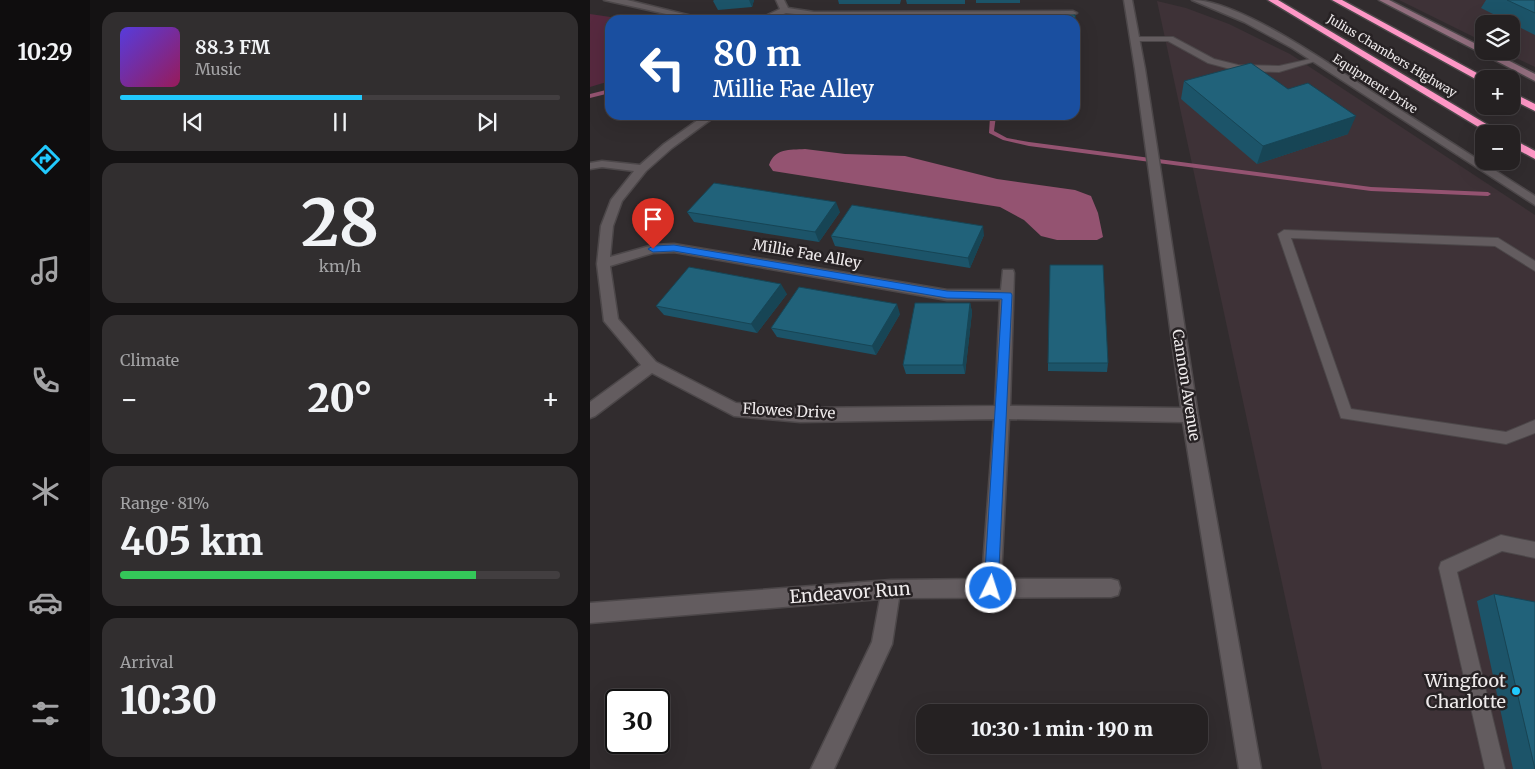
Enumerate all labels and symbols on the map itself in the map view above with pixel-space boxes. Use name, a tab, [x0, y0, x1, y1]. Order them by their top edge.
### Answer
street label: Julius Chambers Highway	[1324, 10, 1460, 100]
street label: Equipment Drive	[1330, 51, 1420, 117]
pin	[632, 198, 674, 249]
street label: Millie Fae Alley	[751, 235, 863, 272]
street label: Cannon Avenue	[1168, 328, 1205, 442]
street label: Flowes Drive	[742, 399, 836, 422]
position arrow	[964, 561, 1016, 613]
street label: Endeavor Run	[789, 577, 911, 608]
place label: Wingfoot Charlotte	[1423, 669, 1506, 713]
marker: Wingfoot Charlotte	[1510, 685, 1522, 697]
speed limit sign: 30	[605, 689, 670, 754]

